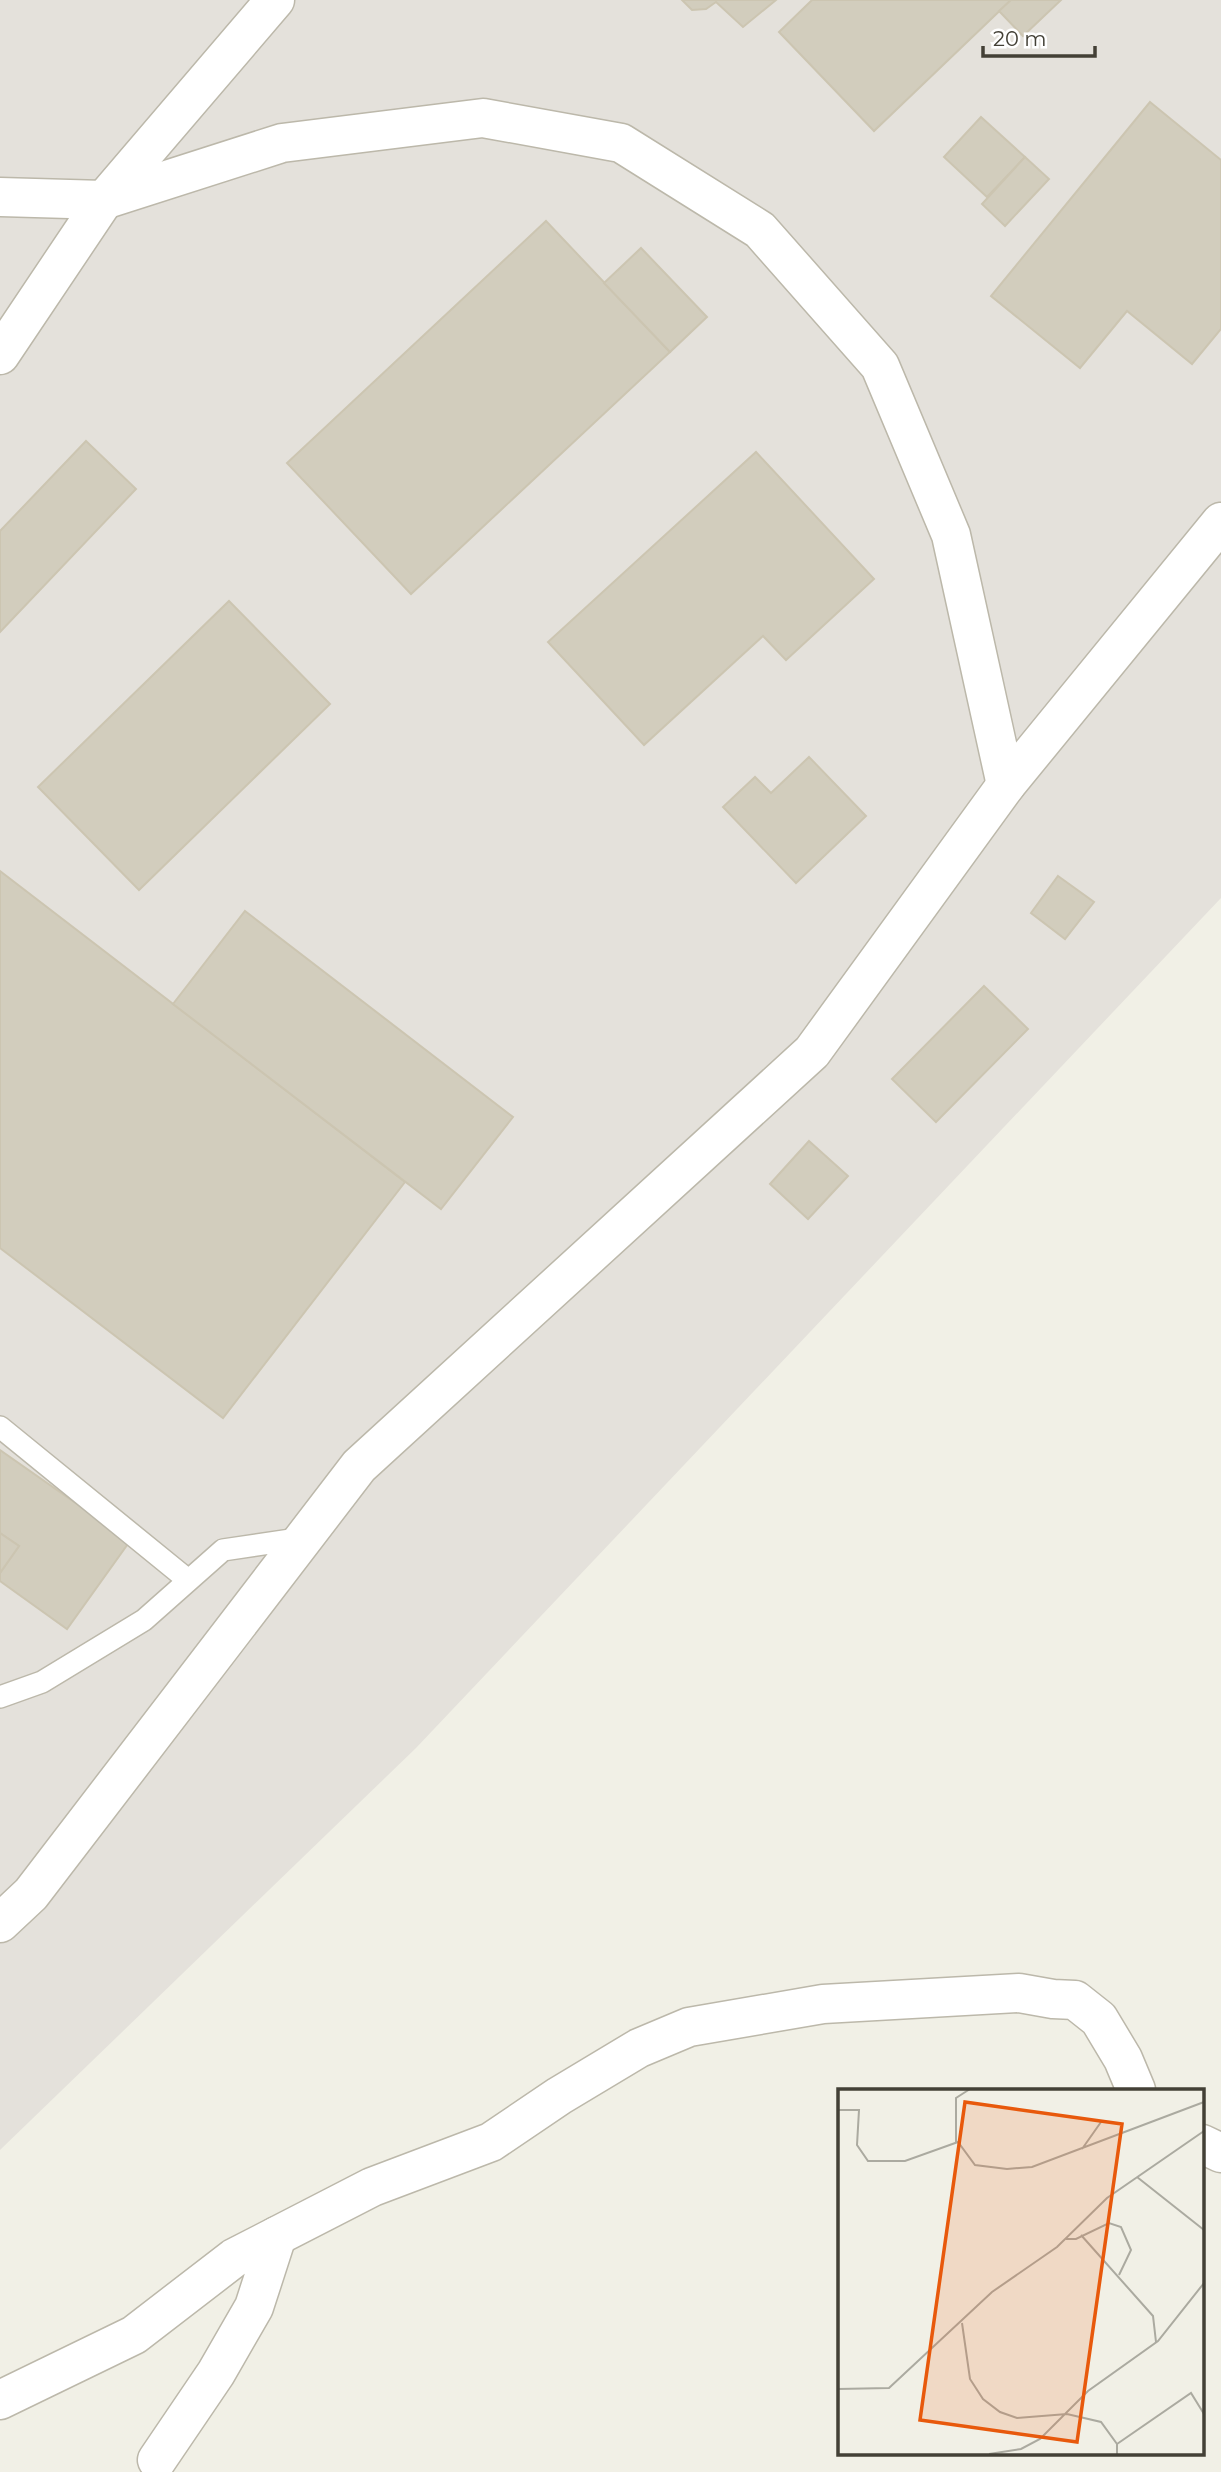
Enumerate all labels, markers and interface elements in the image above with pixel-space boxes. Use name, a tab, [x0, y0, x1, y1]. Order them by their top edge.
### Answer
scale bar	[983, 14, 1095, 58]
text: 20 m	[993, 26, 1047, 51]
inset map	[838, 2089, 1204, 2454]

